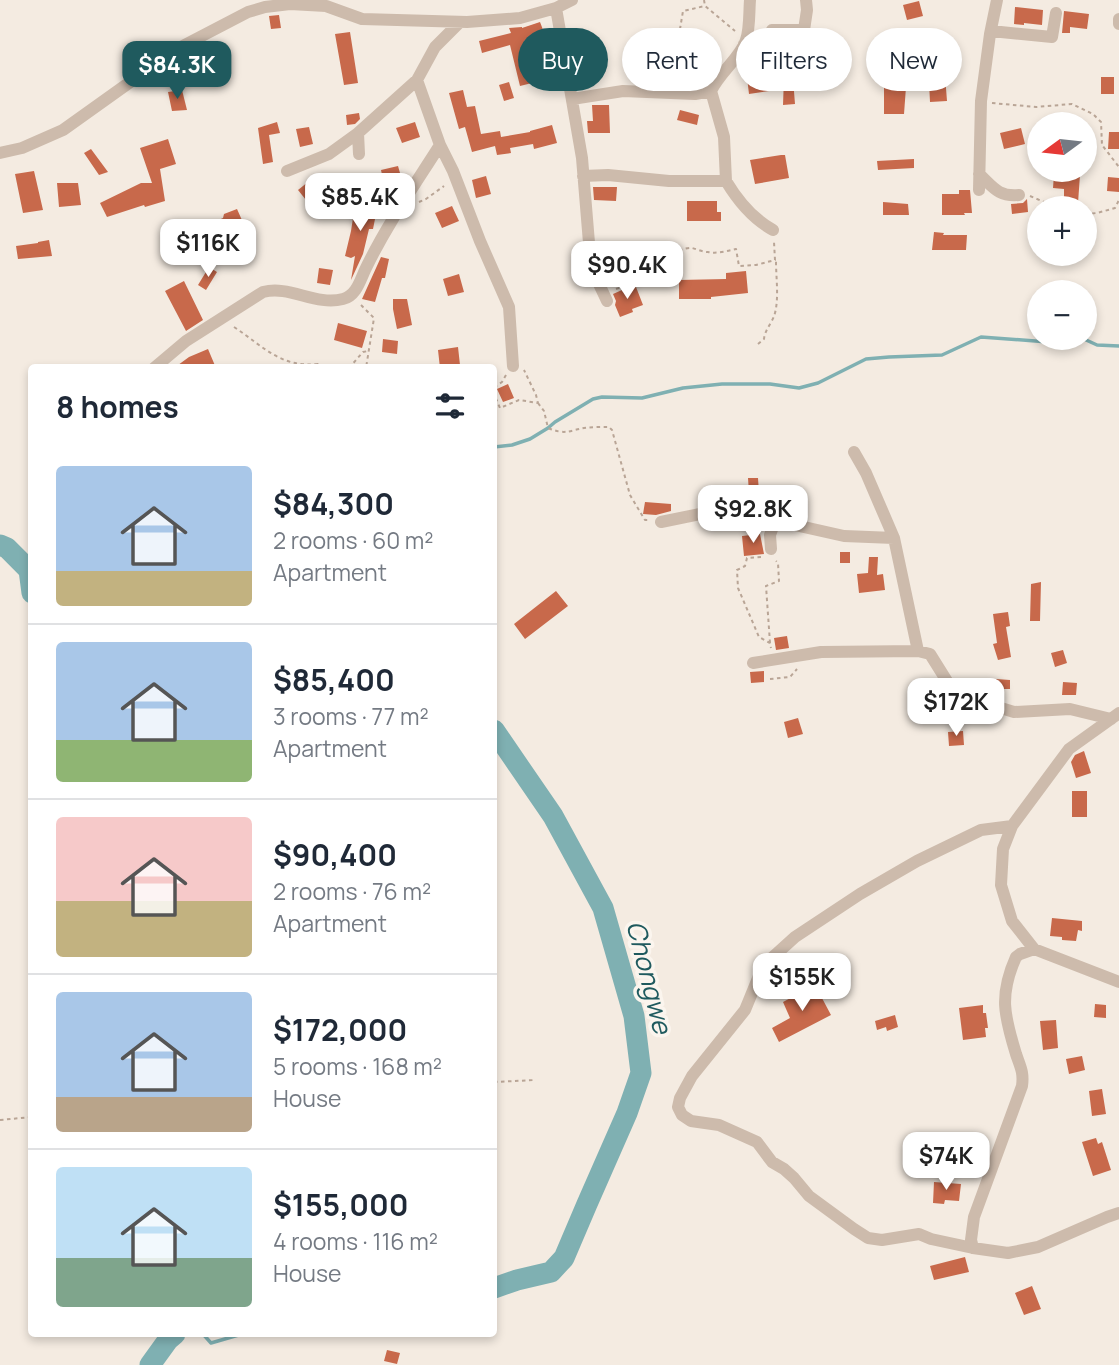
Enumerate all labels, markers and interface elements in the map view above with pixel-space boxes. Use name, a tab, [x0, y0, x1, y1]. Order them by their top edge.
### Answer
chip: Buy	[518, 28, 608, 91]
chip: Rent	[622, 28, 722, 91]
chip: Filters	[736, 28, 852, 91]
chip: New	[866, 28, 962, 91]
pin: $84.3K	[120, 42, 234, 101]
text: $84.3K	[138, 48, 216, 80]
north arrow	[1027, 112, 1097, 182]
map controls	[1027, 112, 1097, 350]
pin: $85.4K	[303, 174, 417, 233]
text: $85.4K	[321, 180, 399, 212]
button: +	[1027, 196, 1097, 266]
pin: $116K	[159, 219, 257, 279]
text: $116K	[176, 226, 240, 258]
pin: $90.4K	[570, 242, 684, 301]
text: $90.4K	[587, 248, 667, 280]
button: −	[1027, 280, 1097, 350]
text: 8 homes	[56, 386, 179, 427]
icon: filters	[431, 387, 469, 425]
text: $84,300	[273, 483, 394, 524]
pin: $92.8K	[696, 486, 810, 545]
text: $92.8K	[714, 492, 792, 524]
icon: home	[112, 494, 196, 578]
text: 2 rooms · 60 m²	[273, 524, 434, 556]
text: Apartment	[273, 556, 387, 588]
text: $85,400	[273, 659, 395, 700]
icon: home	[112, 670, 196, 754]
pin: $172K	[907, 678, 1005, 738]
text: $172K	[923, 685, 989, 717]
text: 3 rooms · 77 m²	[273, 700, 429, 732]
text: Apartment	[273, 732, 387, 764]
text: $90,400	[273, 834, 397, 875]
icon: home	[112, 845, 196, 929]
text: 2 rooms · 76 m²	[273, 875, 431, 907]
text: Apartment	[273, 907, 387, 939]
water label: Chongwe	[619, 917, 682, 1039]
pin: $155K	[753, 954, 851, 1013]
text: $155K	[769, 960, 835, 992]
text: $172,000	[273, 1009, 407, 1050]
icon: home	[112, 1020, 196, 1104]
text: 5 rooms · 168 m²	[273, 1050, 442, 1082]
text: House	[273, 1082, 342, 1114]
pin: $74K	[905, 1132, 987, 1192]
text: $74K	[919, 1139, 973, 1171]
text: $155,000	[273, 1184, 408, 1225]
icon: home	[112, 1195, 196, 1279]
text: 4 rooms · 116 m²	[273, 1225, 438, 1257]
text: House	[273, 1257, 342, 1289]

